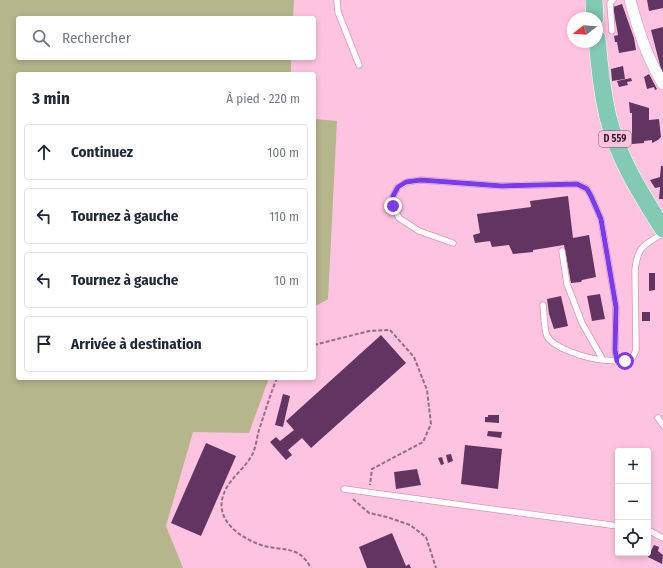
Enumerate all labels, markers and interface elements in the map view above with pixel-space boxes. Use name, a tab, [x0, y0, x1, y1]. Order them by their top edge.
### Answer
north arrow	[567, 12, 603, 48]
search box	[16, 16, 316, 60]
icon: search	[30, 27, 52, 49]
text: Rechercher	[62, 29, 131, 47]
text: 3 min	[32, 88, 70, 109]
text: À pied · 220 m	[226, 91, 300, 106]
road number: D 559	[599, 131, 631, 147]
icon: ahead	[33, 141, 55, 163]
text: Continuez	[71, 143, 133, 161]
text: 100 m	[267, 145, 299, 160]
route end	[384, 197, 402, 215]
icon: left	[33, 205, 55, 227]
text: Tournez à gauche	[71, 207, 178, 225]
text: 110 m	[269, 209, 299, 224]
icon: left	[33, 269, 55, 291]
text: Tournez à gauche	[71, 271, 178, 289]
text: 10 m	[274, 273, 299, 288]
icon: arrive	[33, 333, 55, 355]
text: Arrivée à destination	[71, 335, 202, 353]
route start	[616, 352, 634, 370]
map controls	[615, 448, 651, 556]
button: +	[615, 448, 651, 484]
button: −	[615, 484, 651, 520]
button: locate	[615, 520, 651, 556]

